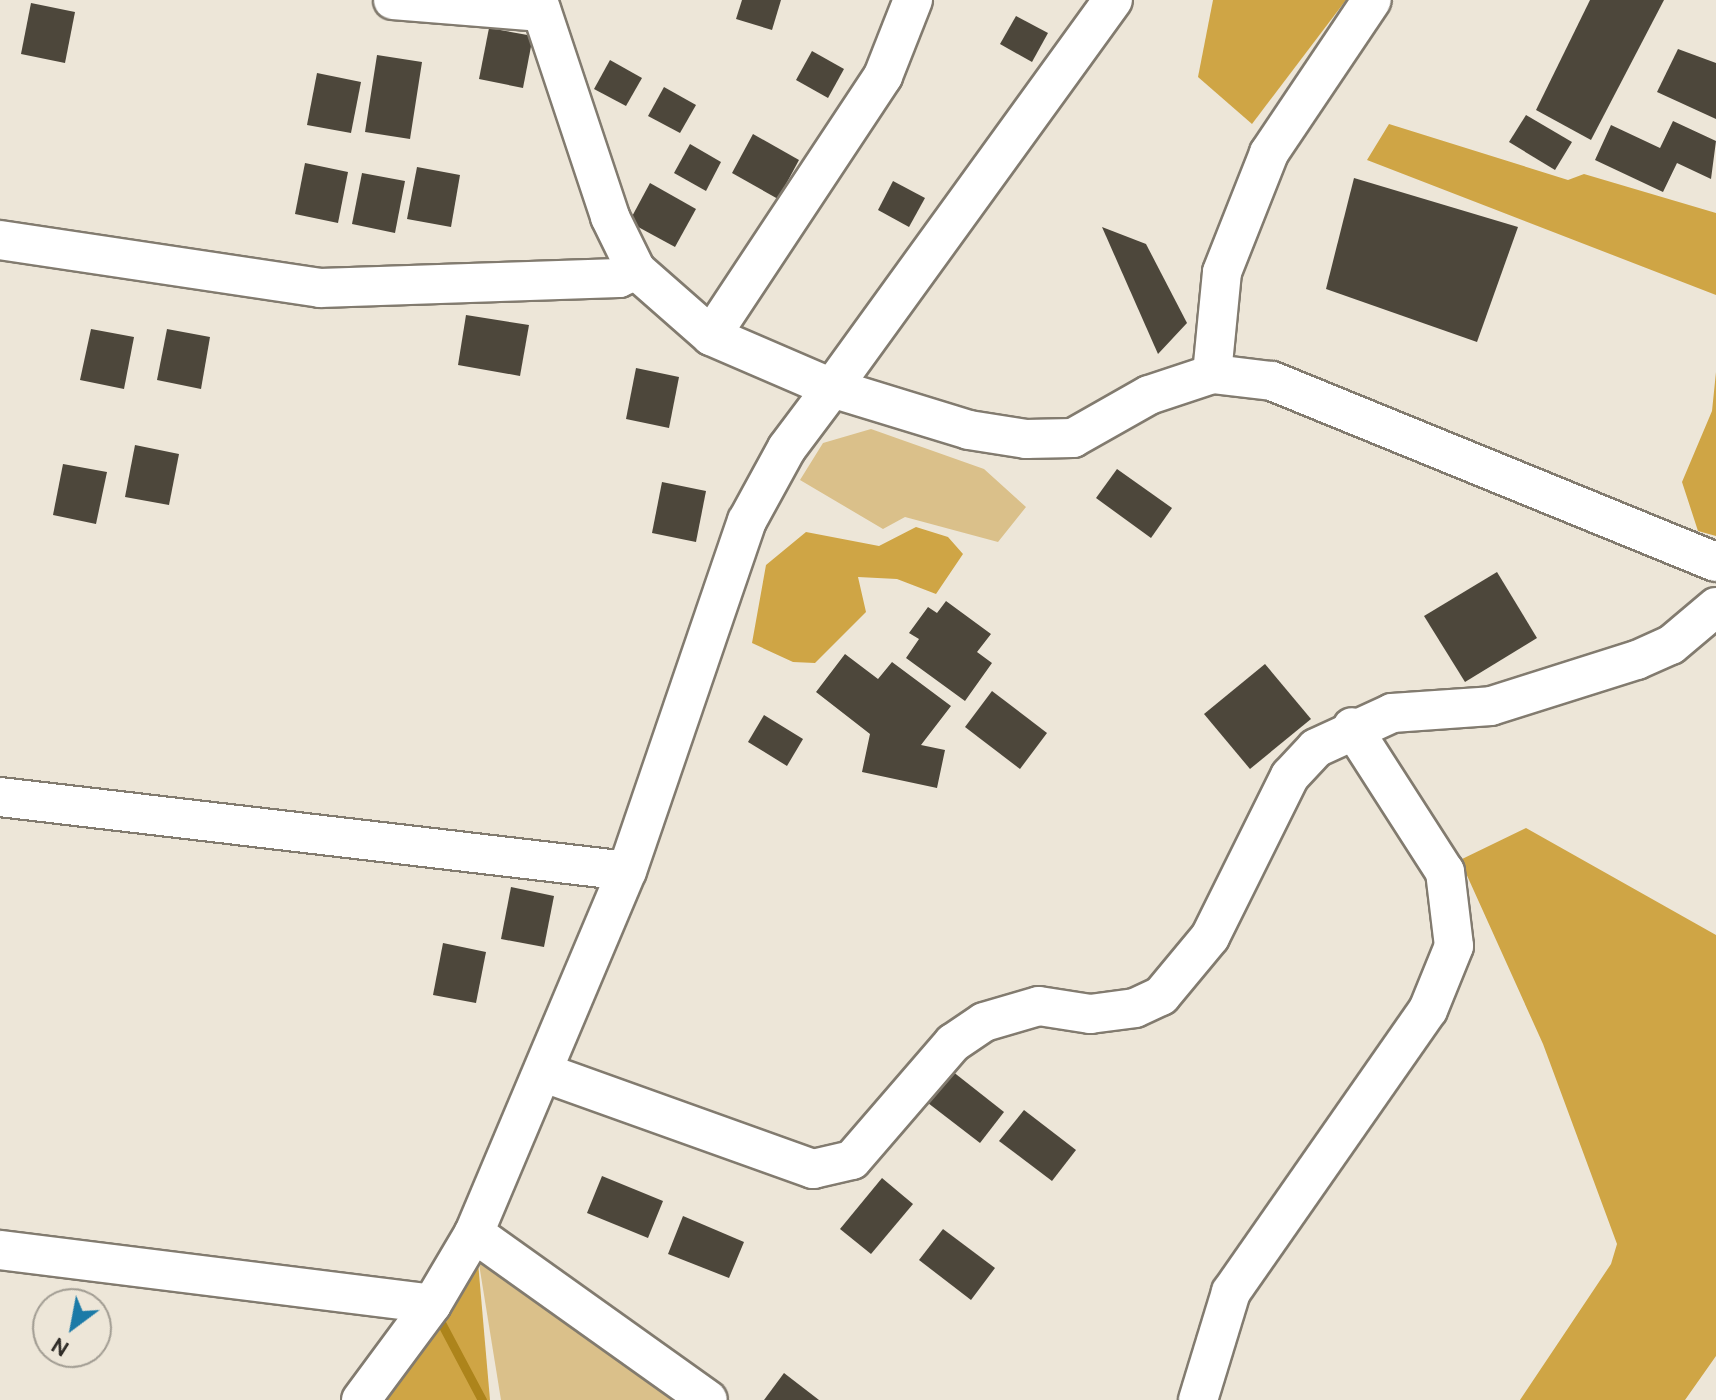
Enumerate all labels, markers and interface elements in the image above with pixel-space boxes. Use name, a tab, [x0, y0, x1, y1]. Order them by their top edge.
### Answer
north arrow	[32, 1288, 112, 1368]
text: N	[46, 1332, 74, 1363]

